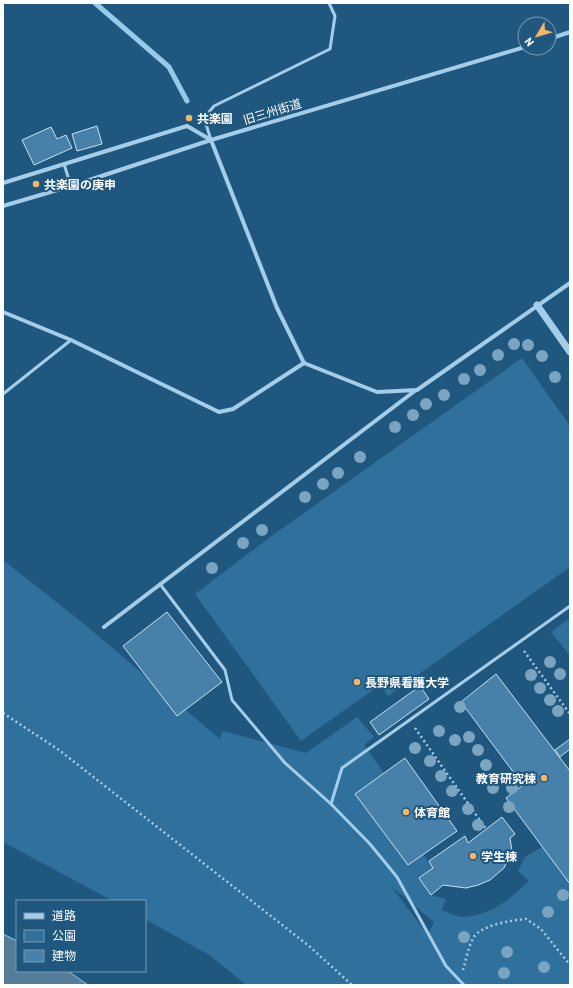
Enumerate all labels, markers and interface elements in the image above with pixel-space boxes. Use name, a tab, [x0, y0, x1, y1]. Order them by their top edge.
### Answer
north arrow	[517, 16, 557, 56]
text: N	[521, 36, 536, 49]
street label: 旧三州街道	[241, 96, 303, 126]
place label: 共楽園	[197, 111, 233, 125]
marker: 共楽園	[184, 113, 194, 123]
place label: 共楽園の庚申	[44, 177, 116, 191]
marker: 共楽園の庚申	[31, 179, 41, 189]
place label: 長野県看護大学	[365, 675, 449, 689]
marker: 長野県看護大学	[352, 677, 362, 687]
place label: 教育研究棟	[476, 771, 536, 785]
marker: 教育研究棟	[539, 773, 549, 783]
place label: 体育館	[414, 805, 450, 819]
marker: 体育館	[401, 807, 411, 817]
place label: 学生棟	[481, 849, 517, 863]
marker: 学生棟	[468, 851, 478, 861]
legend	[16, 900, 146, 972]
text: 道路	[52, 908, 76, 922]
text: 公園	[52, 928, 76, 942]
text: 建物	[52, 948, 76, 962]

